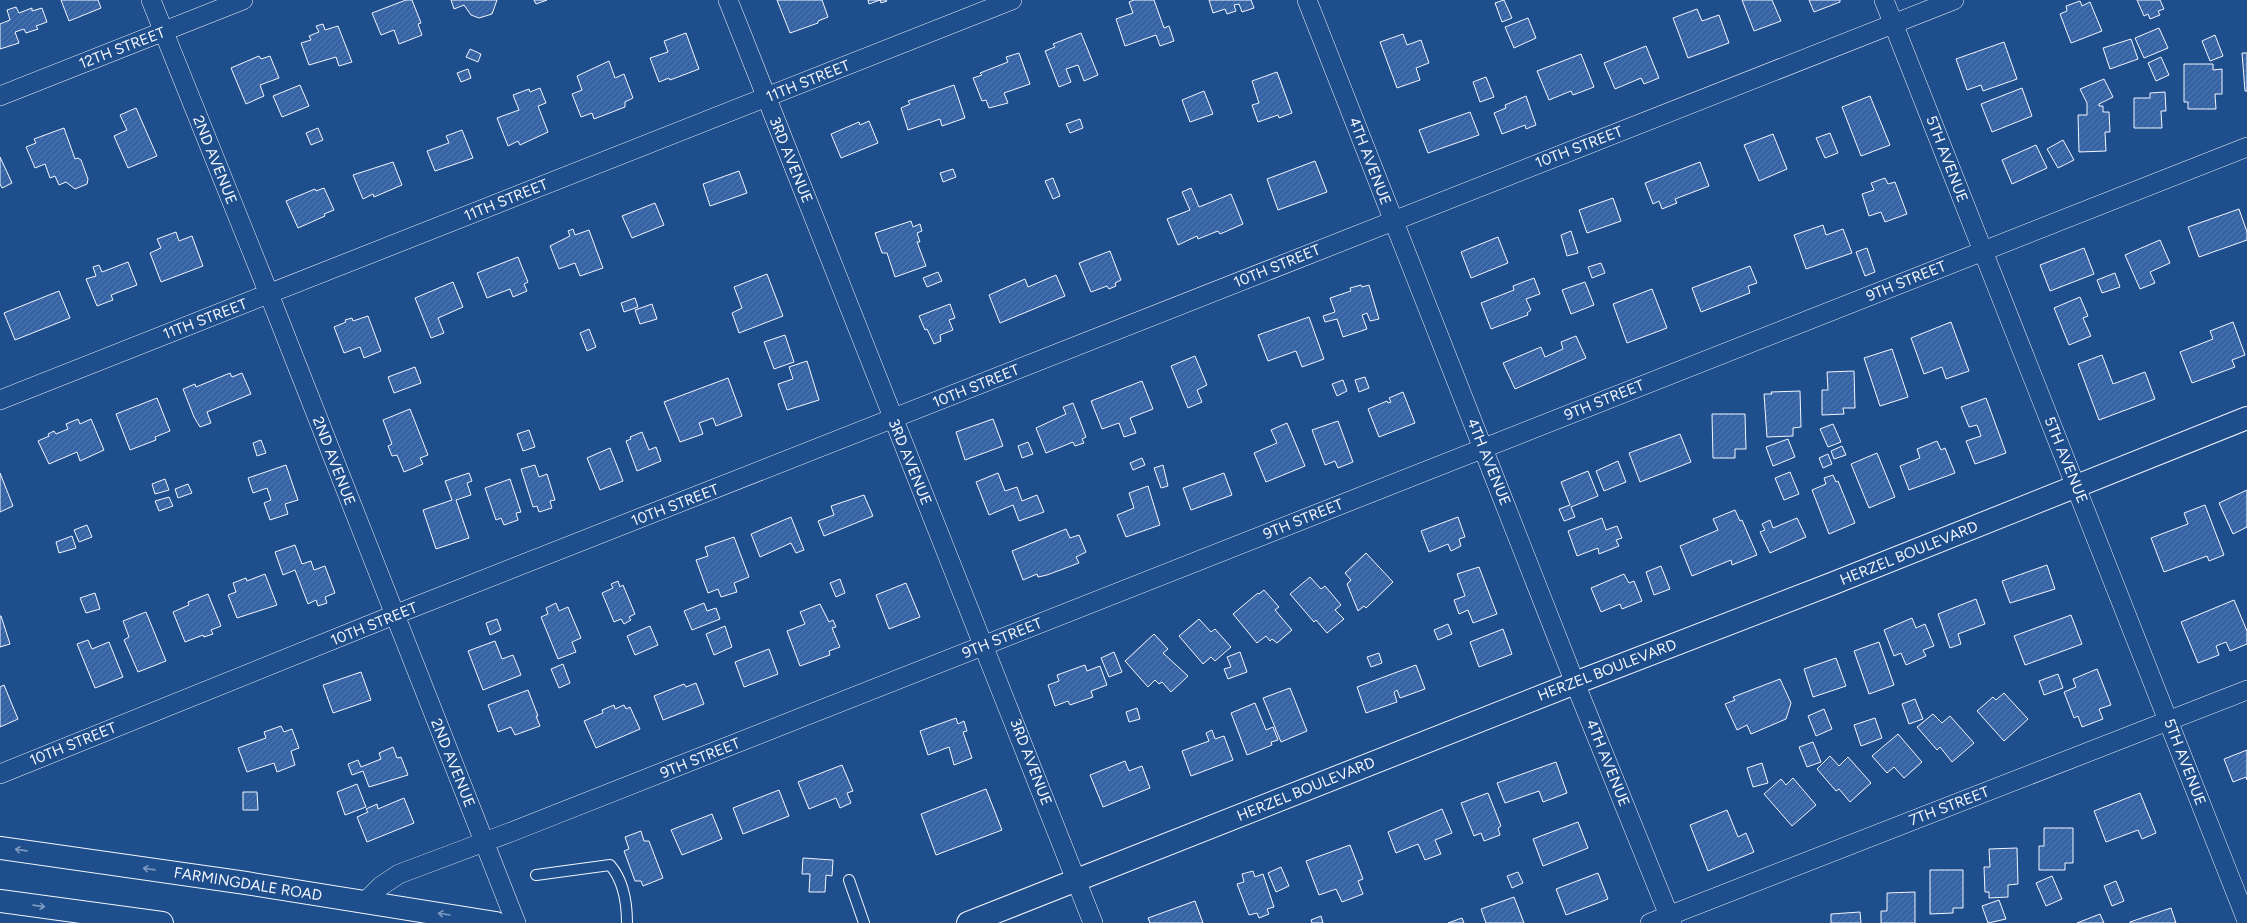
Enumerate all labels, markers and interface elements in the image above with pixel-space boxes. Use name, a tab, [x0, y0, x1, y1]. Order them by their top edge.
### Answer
street label: 12TH STREET	[76, 23, 168, 73]
street label: 11TH STREET	[764, 56, 853, 106]
street label: 2ND AVENUE	[189, 113, 241, 207]
street label: 5TH AVENUE	[1922, 113, 1972, 205]
street label: 3RD AVENUE	[766, 114, 816, 206]
street label: 4TH AVENUE	[1345, 115, 1395, 207]
street label: 10TH STREET	[1533, 122, 1626, 172]
street label: 11TH STREET	[462, 175, 551, 225]
street label: 10TH STREET	[1231, 240, 1324, 292]
street label: 9TH STREET	[1863, 257, 1949, 305]
street label: 11TH STREET	[160, 294, 250, 343]
street label: 10TH STREET	[930, 360, 1023, 412]
street label: 9TH STREET	[1561, 376, 1647, 424]
street label: 2ND AVENUE	[309, 414, 359, 508]
street label: 5TH AVENUE	[2040, 414, 2092, 506]
street label: 3RD AVENUE	[885, 416, 935, 508]
street label: 4TH AVENUE	[1463, 416, 1515, 508]
street label: 10TH STREET	[629, 480, 722, 530]
street label: 9TH STREET	[1260, 495, 1346, 543]
street label: HERZEL BOULEVARD	[1837, 517, 1981, 589]
street label: 10TH STREET	[328, 598, 421, 650]
street label: 9TH STREET	[959, 614, 1045, 662]
street label: HERZEL BOULEVARD	[1535, 635, 1679, 705]
street label: 2ND AVENUE	[427, 716, 479, 810]
street label: 3RD AVENUE	[1006, 716, 1056, 808]
street label: 5TH AVENUE	[2160, 716, 2210, 808]
street label: 4TH AVENUE	[1582, 717, 1634, 809]
street label: 10TH STREET	[27, 718, 120, 770]
street label: 9TH STREET	[657, 734, 743, 782]
street label: HERZEL BOULEVARD	[1234, 753, 1378, 825]
street label: 7TH STREET	[1906, 782, 1992, 829]
one-way arrow	[15, 846, 28, 854]
street label: FARMINGDALE ROAD	[173, 863, 323, 905]
one-way arrow	[143, 865, 156, 873]
one-way arrow	[32, 902, 45, 910]
one-way arrow	[438, 910, 451, 918]

